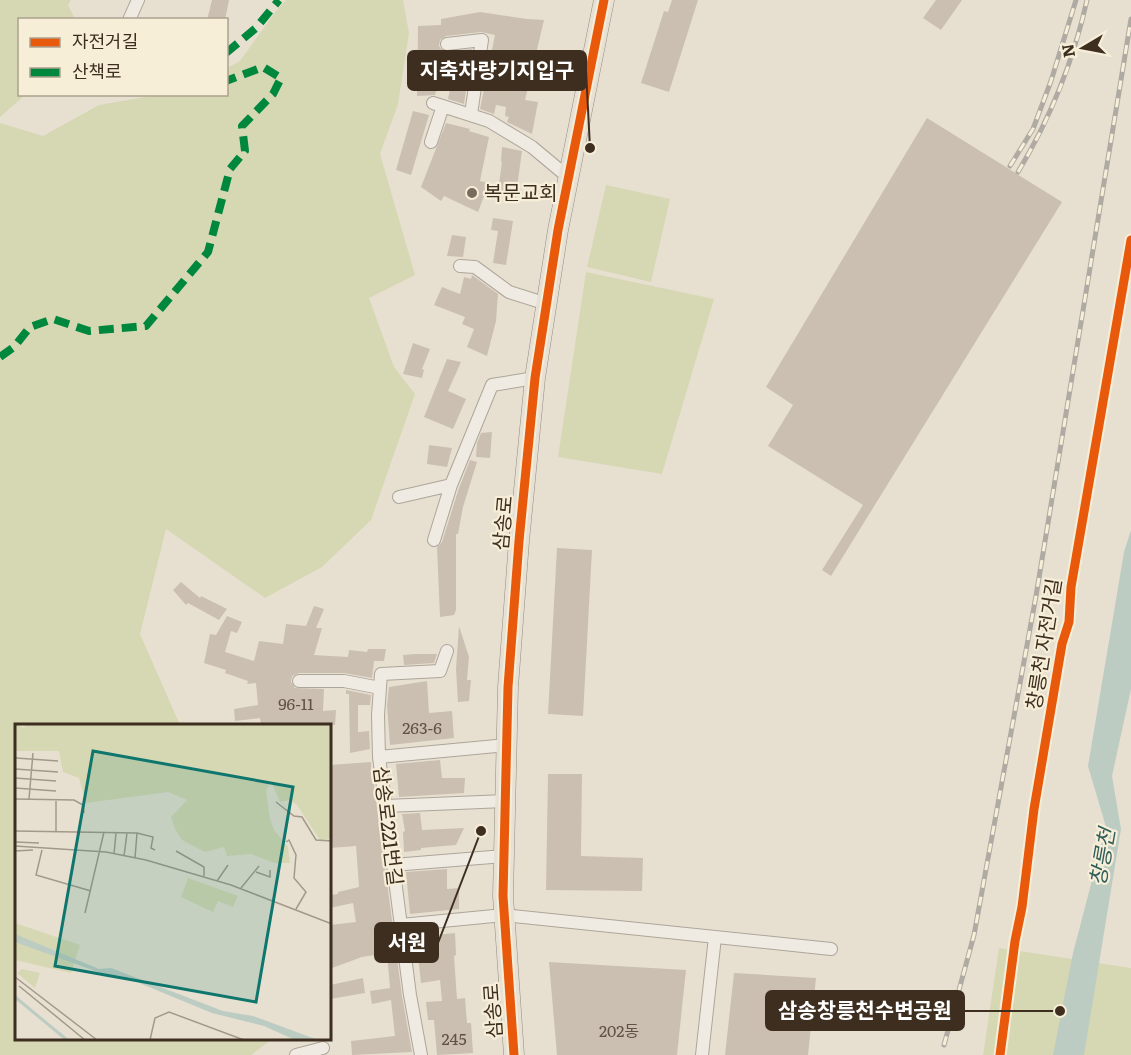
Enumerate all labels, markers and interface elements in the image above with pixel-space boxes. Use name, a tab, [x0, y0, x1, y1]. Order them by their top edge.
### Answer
legend	[18, 18, 228, 96]
north arrow	[1053, 18, 1113, 78]
text: 자전거길	[72, 27, 138, 54]
text: N	[1054, 42, 1080, 59]
callout: 지축차량기지입구	[408, 51, 586, 90]
text: 지축차량기지입구	[420, 53, 574, 84]
text: 산책로	[72, 57, 122, 84]
place label: 복문교회	[484, 176, 558, 206]
marker: 복문교회	[465, 186, 479, 200]
street label: 삼송로	[484, 494, 518, 552]
street label: 창릉천 자전거길	[1017, 576, 1067, 712]
house number: 96-11	[278, 691, 314, 715]
house number: 263-6	[402, 715, 442, 739]
inset map	[15, 724, 332, 1040]
street label: 삼송로221번길	[368, 764, 412, 887]
water label: 창릉천	[1080, 823, 1121, 888]
callout: 서원	[375, 923, 438, 962]
text: 서원	[388, 925, 426, 956]
street label: 삼송로	[474, 983, 508, 1040]
callout: 삼송창릉천수변공원	[766, 991, 964, 1030]
text: 삼송창릉천수변공원	[778, 993, 952, 1024]
house number: 202동	[599, 1018, 639, 1042]
house number: 245	[441, 1026, 467, 1050]

